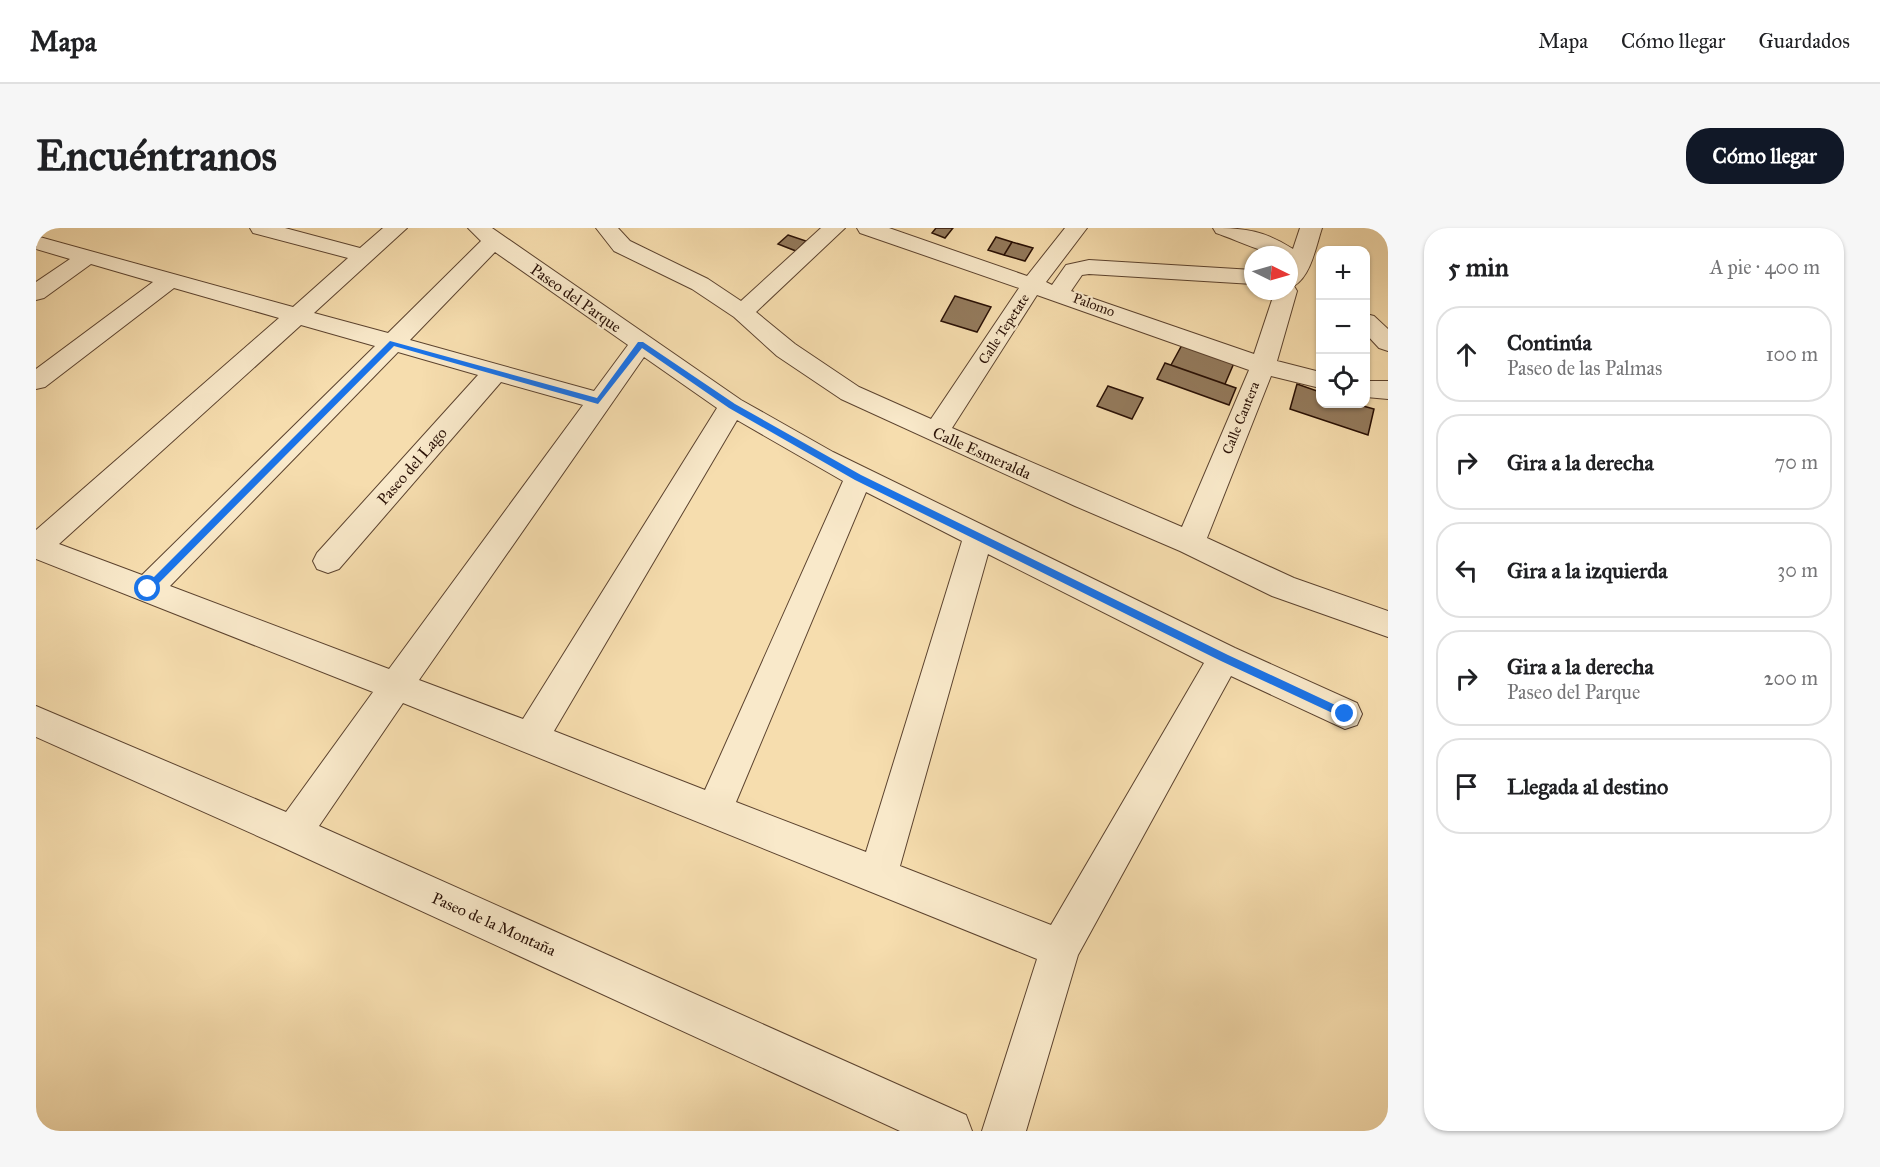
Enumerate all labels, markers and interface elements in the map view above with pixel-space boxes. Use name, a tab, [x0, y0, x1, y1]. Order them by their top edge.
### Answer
text: Mapa	[30, 24, 97, 59]
text: Mapa	[1538, 28, 1588, 54]
text: Cómo llegar	[1621, 28, 1725, 54]
text: Guardados	[1758, 28, 1850, 54]
button: Cómo llegar	[1686, 128, 1844, 184]
text: Encuéntranos	[36, 130, 277, 182]
north arrow	[1244, 246, 1298, 300]
map controls	[1316, 246, 1370, 408]
button: +	[1316, 246, 1370, 300]
text: 5 min	[1448, 251, 1509, 283]
text: A pie · 400 m	[1710, 255, 1820, 279]
street label: Paseo del Parque	[526, 260, 625, 337]
street label: Calle Tepetate	[975, 290, 1033, 367]
street label: Palomo	[1071, 290, 1117, 320]
button: −	[1316, 300, 1370, 354]
text: Continúa	[1507, 329, 1592, 356]
icon: ahead	[1450, 338, 1483, 371]
text: 100 m	[1766, 342, 1818, 366]
button: locate	[1316, 354, 1370, 408]
text: Paseo de las Palmas	[1507, 356, 1662, 380]
street label: Calle Cantera	[1219, 379, 1263, 457]
street label: Paseo del Lago	[373, 423, 452, 509]
street label: Calle Esmeralda	[930, 423, 1034, 483]
icon: right	[1450, 446, 1483, 479]
text: Gira a la derecha	[1507, 449, 1654, 476]
text: 70 m	[1775, 450, 1818, 474]
icon: left	[1450, 554, 1483, 587]
text: Gira a la izquierda	[1507, 557, 1668, 584]
text: 30 m	[1777, 558, 1818, 582]
route start	[134, 575, 160, 601]
text: Gira a la derecha	[1507, 653, 1654, 680]
icon: right	[1450, 662, 1483, 695]
text: 200 m	[1764, 666, 1818, 690]
text: Paseo del Parque	[1507, 680, 1640, 704]
route end	[1331, 700, 1357, 726]
icon: arrive	[1450, 770, 1483, 803]
text: Llegada al destino	[1507, 773, 1668, 800]
street label: Paseo de la Montaña	[429, 888, 559, 960]

